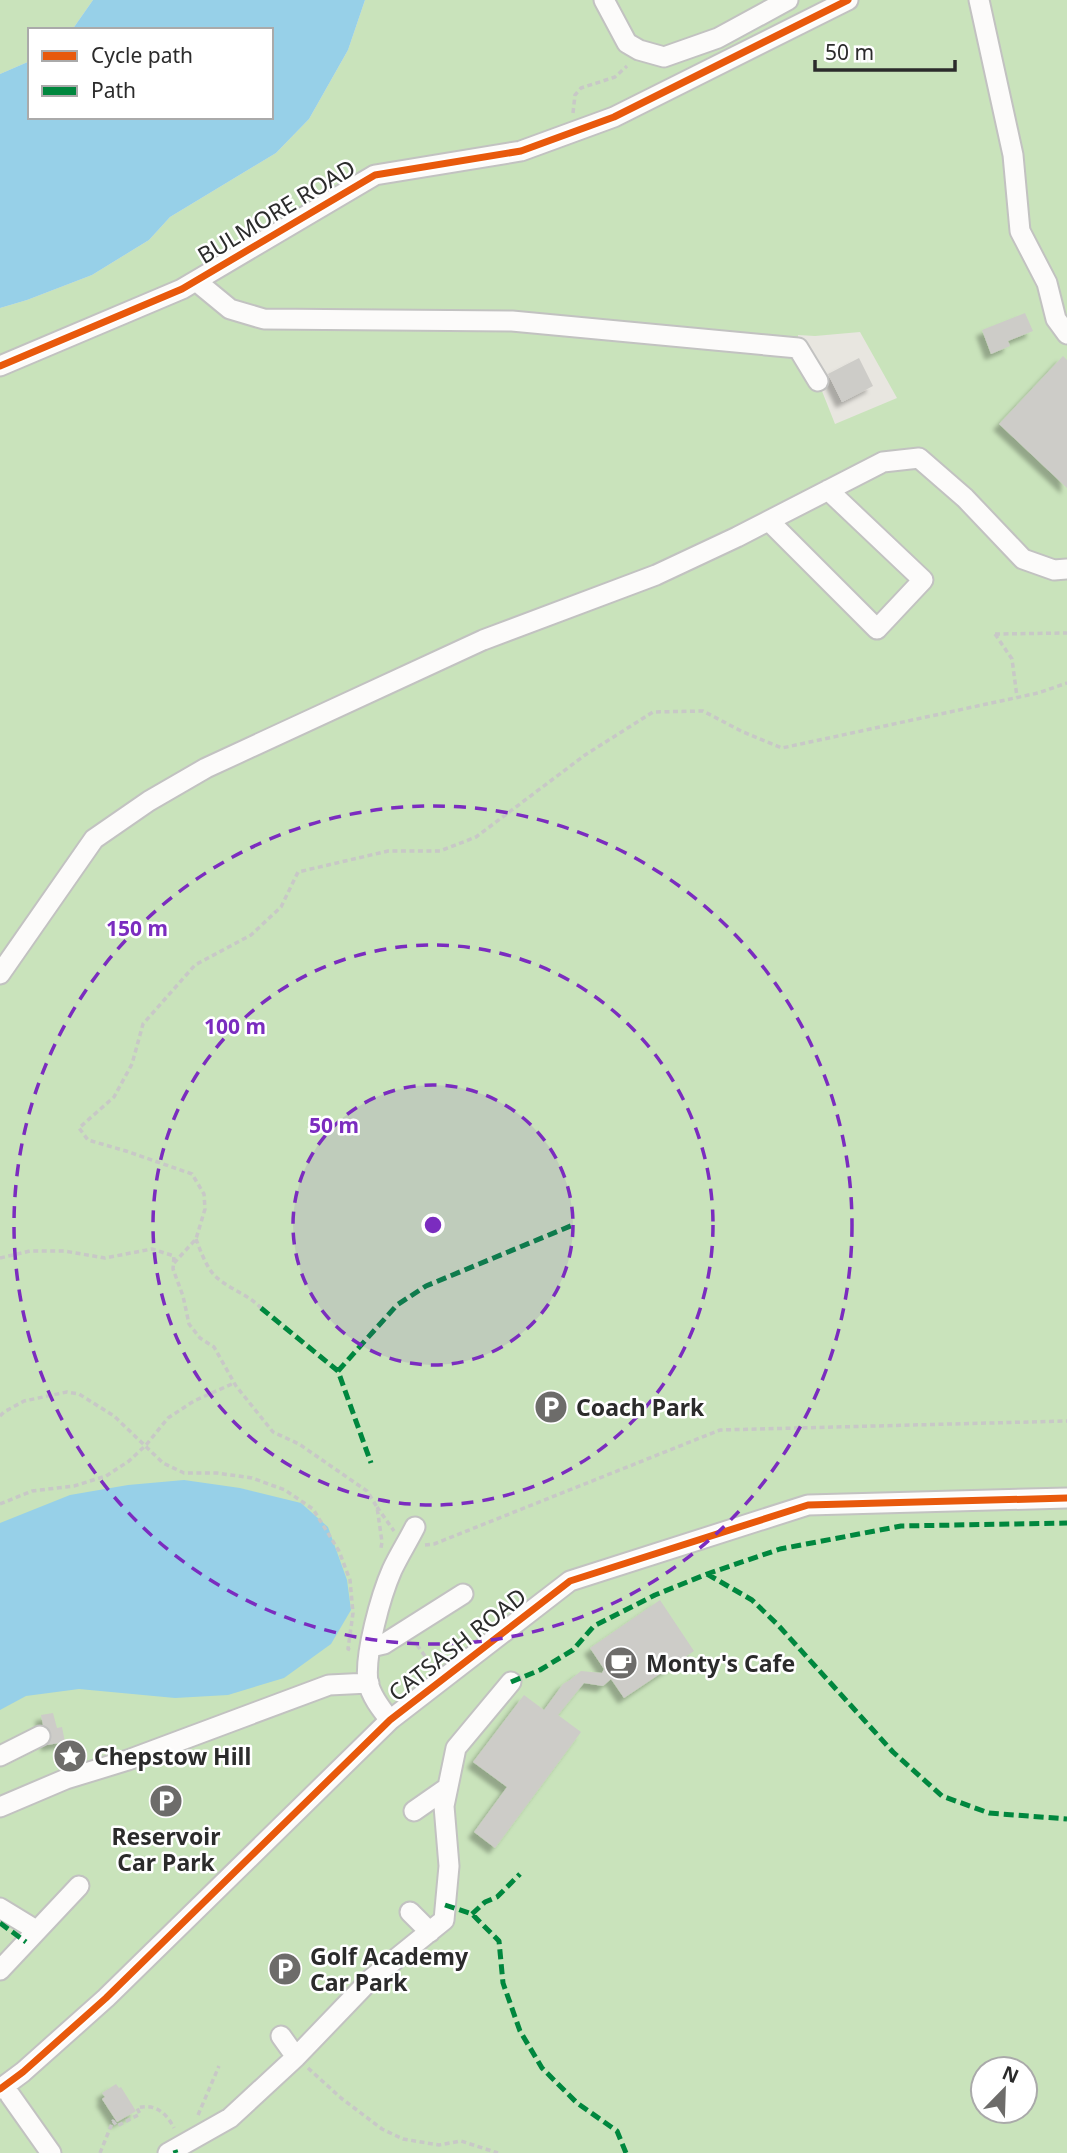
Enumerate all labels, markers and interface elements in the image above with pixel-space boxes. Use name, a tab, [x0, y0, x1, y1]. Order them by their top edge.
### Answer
legend	[28, 28, 273, 119]
scale bar	[815, 28, 955, 72]
text: 50 m	[825, 38, 874, 66]
text: Cycle path	[91, 41, 193, 69]
text: Path	[91, 76, 136, 104]
street label: BULMORE ROAD	[191, 151, 361, 271]
text: 150 m	[106, 914, 168, 942]
text: 100 m	[204, 1012, 266, 1040]
text: 50 m	[309, 1111, 359, 1139]
centre of rings	[421, 1213, 445, 1237]
parking icon: Coach Park	[532, 1388, 570, 1426]
place label: Coach Park	[576, 1391, 705, 1423]
street label: CATSASH ROAD	[381, 1580, 533, 1708]
cafe icon: Monty's Cafe	[602, 1644, 640, 1682]
place label: Monty's Cafe	[646, 1647, 795, 1679]
place icon: Chepstow Hill	[51, 1737, 89, 1775]
place label: Chepstow Hill	[94, 1740, 251, 1772]
parking icon: Reservoir Car Park	[147, 1782, 185, 1820]
place label: Reservoir Car Park	[111, 1820, 221, 1878]
place label: Golf Academy Car Park	[310, 1940, 469, 1998]
parking icon: Golf Academy Car Park	[266, 1950, 304, 1988]
north arrow	[969, 2055, 1039, 2125]
text: N	[998, 2059, 1023, 2089]

